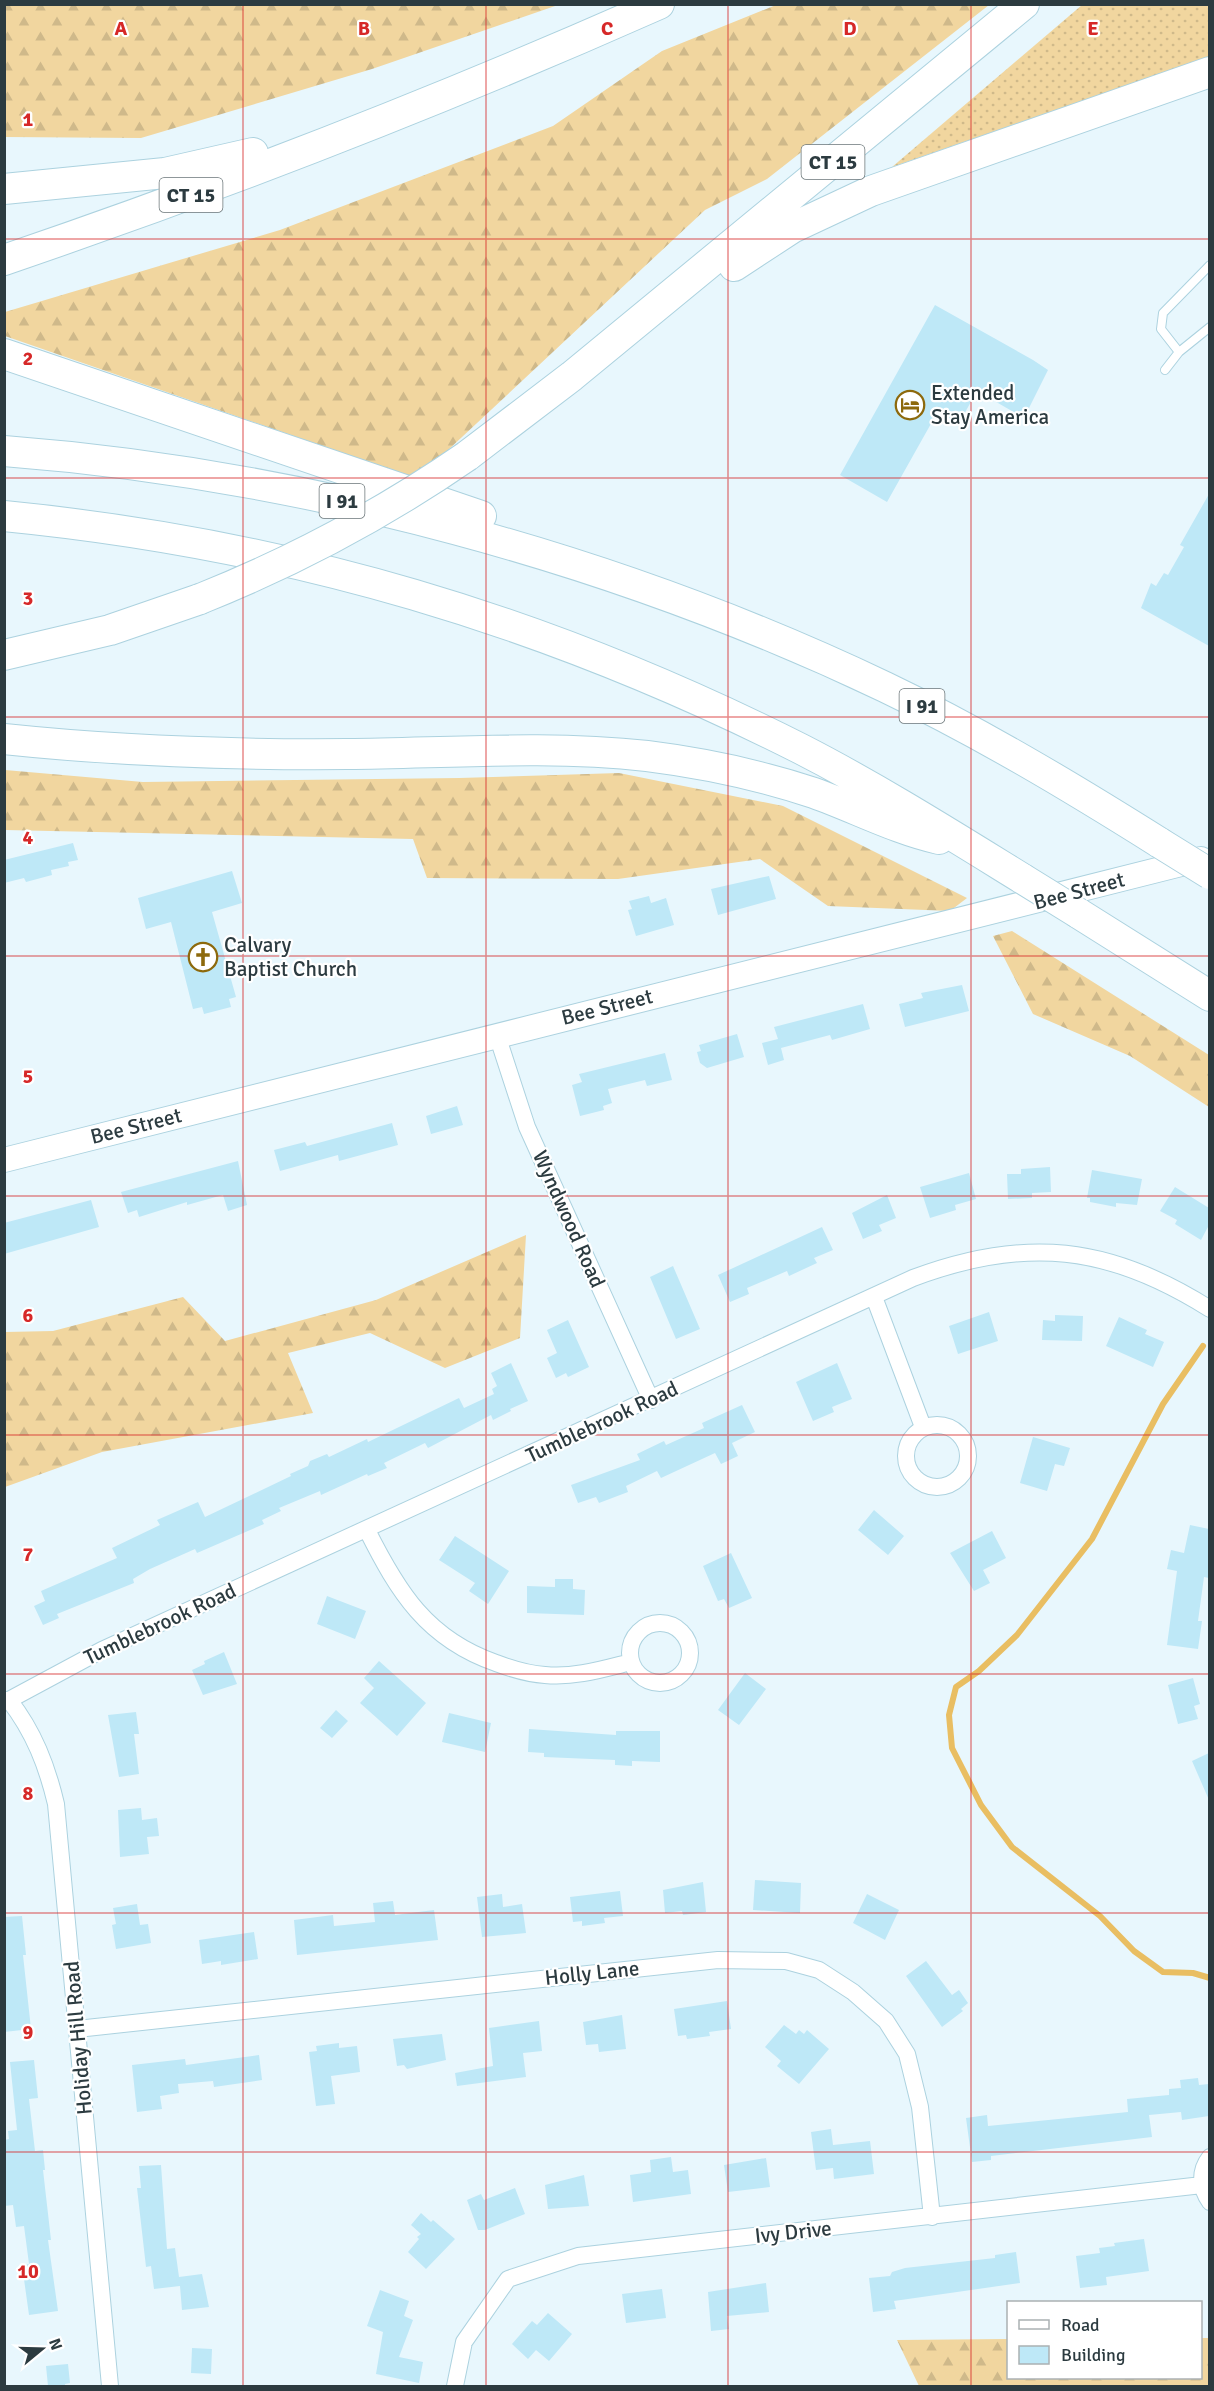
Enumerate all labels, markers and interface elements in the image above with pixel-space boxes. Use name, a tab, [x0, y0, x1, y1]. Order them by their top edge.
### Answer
text: A	[115, 16, 128, 41]
text: B	[358, 16, 370, 41]
text: C	[601, 16, 613, 41]
text: D	[843, 16, 857, 41]
text: E	[1087, 16, 1099, 41]
text: 1	[23, 107, 34, 132]
road number: CT 15	[802, 145, 864, 179]
road number: CT 15	[160, 178, 222, 212]
text: 2	[23, 346, 33, 371]
place label: Extended Stay America	[931, 380, 1049, 430]
hotel icon: Extended Stay America	[894, 389, 926, 421]
road number: I 91	[320, 484, 364, 518]
text: 3	[23, 586, 33, 611]
road number: I 91	[900, 689, 944, 723]
text: 4	[23, 825, 34, 850]
street label: Bee Street	[1031, 866, 1127, 916]
place label: Calvary Baptist Church	[224, 932, 357, 982]
church icon: Calvary Baptist Church	[187, 941, 219, 973]
street label: Bee Street	[559, 983, 655, 1031]
text: 5	[23, 1064, 33, 1089]
street label: Bee Street	[88, 1102, 184, 1150]
street label: Wyndwood Road	[527, 1146, 611, 1292]
text: 6	[23, 1303, 34, 1328]
street label: Tumblebrook Road	[522, 1375, 682, 1469]
text: 7	[23, 1542, 34, 1567]
street label: Tumblebrook Road	[80, 1577, 240, 1671]
text: 8	[23, 1781, 34, 1806]
street label: Holly Lane	[544, 1955, 640, 1991]
street label: Holiday Hill Road	[58, 1960, 98, 2116]
text: 9	[23, 2020, 34, 2045]
street label: Ivy Drive	[753, 2215, 833, 2249]
text: 10	[17, 2259, 39, 2284]
legend	[1007, 2301, 1202, 2379]
text: Road	[1061, 2314, 1100, 2336]
north arrow	[12, 2319, 72, 2379]
text: N	[44, 2336, 67, 2353]
text: Building	[1061, 2344, 1125, 2366]

